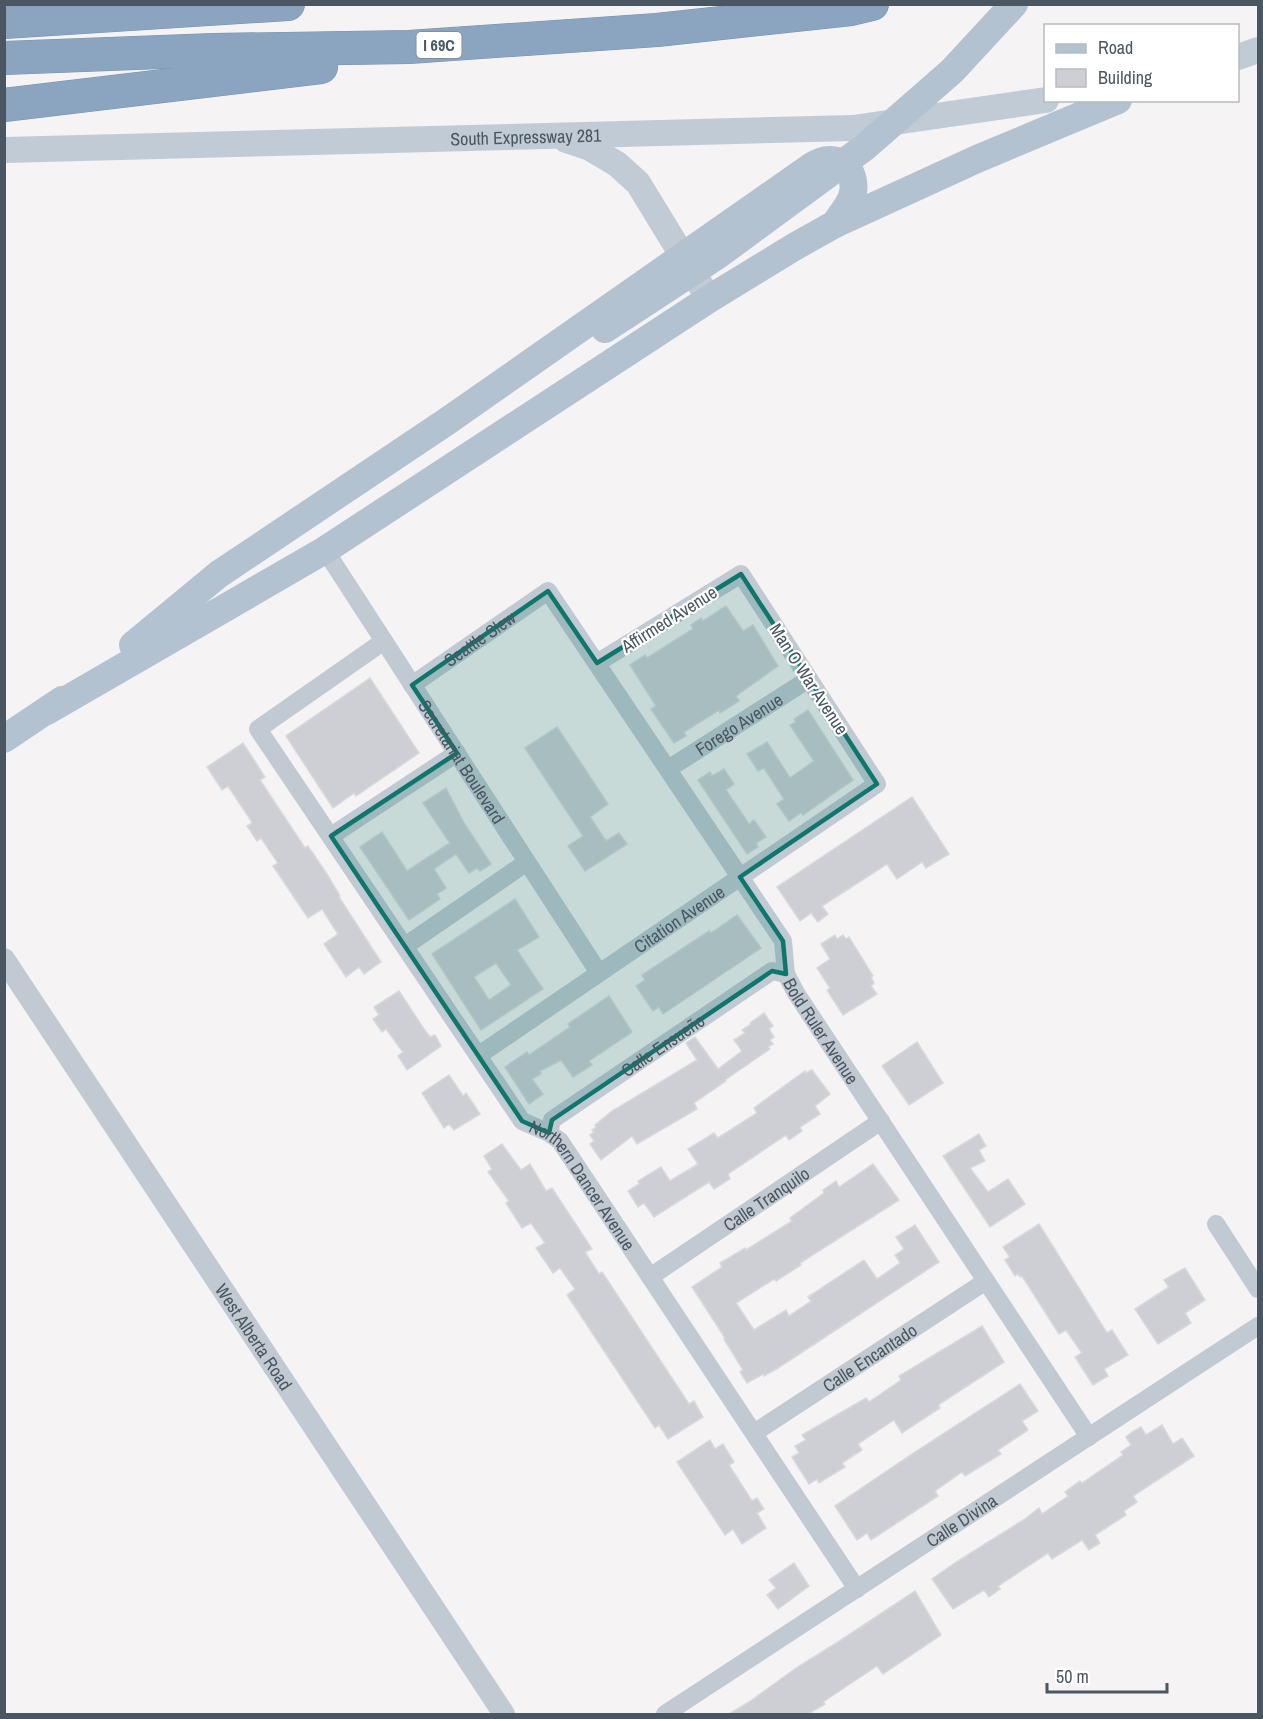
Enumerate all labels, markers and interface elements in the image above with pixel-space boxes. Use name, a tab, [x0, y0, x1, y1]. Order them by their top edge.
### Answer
legend	[1044, 24, 1239, 102]
road number: I 69C	[416, 32, 462, 58]
text: Road	[1098, 35, 1133, 60]
text: Building	[1098, 65, 1153, 90]
street label: South Expressway 281	[450, 122, 602, 151]
street label: Affirmed Avenue	[615, 580, 722, 659]
street label: Seattle Slew	[439, 605, 521, 672]
street label: Man O War Avenue	[764, 619, 854, 739]
street label: Forego Avenue	[690, 687, 787, 761]
street label: Secretariat Boulevard	[413, 695, 511, 828]
street label: Citation Avenue	[629, 879, 729, 959]
street label: Bold Ruler Avenue	[778, 973, 865, 1089]
street label: Calle Ensueño	[616, 1008, 709, 1082]
street label: Northern Dancer Avenue	[526, 1113, 642, 1255]
street label: Calle Tranquilo	[718, 1160, 814, 1237]
street label: West Alberta Road	[210, 1279, 298, 1395]
street label: Calle Encantado	[817, 1317, 922, 1398]
street label: Calle Divina	[921, 1488, 1002, 1553]
scale bar	[1047, 1656, 1167, 1694]
text: 50 m	[1056, 1664, 1089, 1689]

